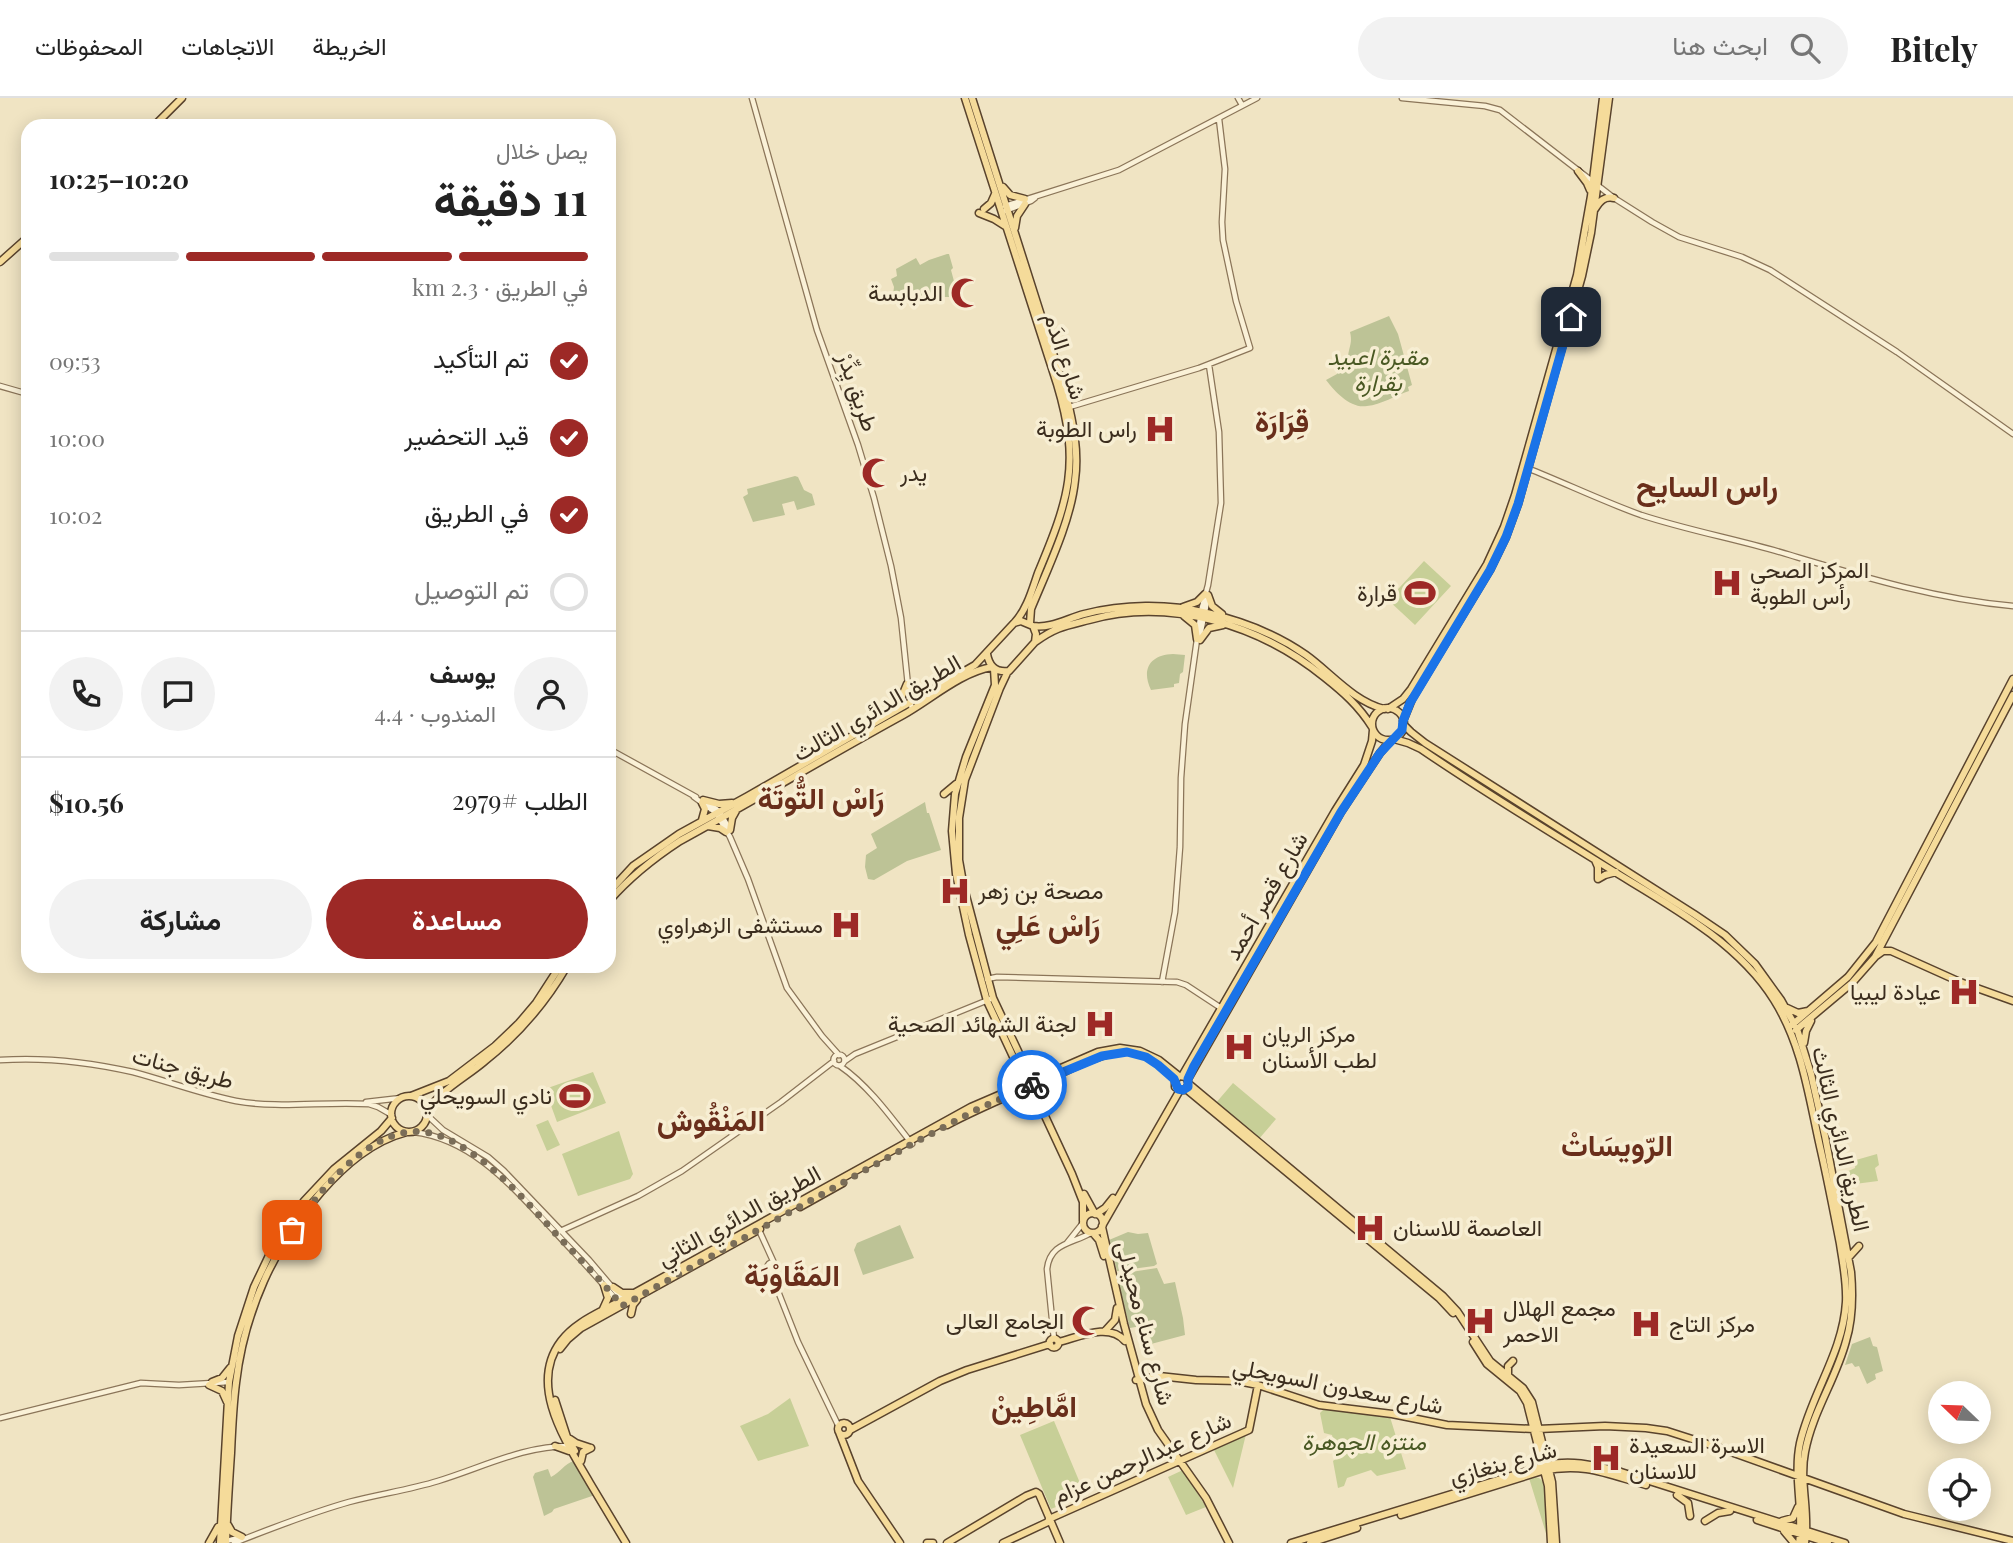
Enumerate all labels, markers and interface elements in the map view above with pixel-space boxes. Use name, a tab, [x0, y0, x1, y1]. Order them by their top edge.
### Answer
search box	[1358, 17, 1848, 80]
text: Bitely	[1890, 26, 1978, 70]
text: ابحث هنا	[1672, 27, 1768, 62]
text: المحفوظات	[35, 29, 143, 61]
text: الاتجاهات	[181, 29, 274, 61]
text: الخريطة	[312, 29, 387, 61]
icon: search	[1786, 29, 1824, 67]
text: يصل خلال	[496, 134, 588, 165]
text: 10:20–10:25	[49, 161, 189, 196]
text: 11 دقيقة	[434, 166, 588, 228]
text: في الطريق · 2.3 km	[412, 271, 588, 302]
place label: الدبابسة	[868, 276, 943, 307]
mosque icon: الدبابسة	[949, 276, 983, 310]
pin	[1541, 287, 1601, 347]
icon: home	[1552, 298, 1590, 336]
street label: شارع الدَم	[1036, 308, 1095, 404]
text: تم التأكيد	[433, 340, 529, 375]
park label: مقبرة اعبيد بقرارة	[1327, 340, 1429, 398]
icon: check	[550, 342, 588, 380]
text: 09:53	[49, 345, 101, 376]
street label: طريق يِدِّرْ	[828, 347, 887, 436]
district label: قِرَارَة	[1255, 400, 1309, 440]
place label: راس الطوبة	[1036, 412, 1137, 444]
hospital icon: راس الطوبة	[1143, 412, 1177, 446]
text: قيد التحضير	[404, 417, 529, 452]
icon: check	[550, 419, 588, 457]
text: 10:00	[49, 422, 105, 453]
mosque icon: يدر	[860, 456, 894, 490]
place label: يدر	[899, 456, 927, 488]
district label: راس السايح	[1636, 465, 1778, 507]
text: في الطريق	[425, 494, 529, 529]
icon: check	[550, 496, 588, 534]
text: 10:02	[49, 499, 102, 530]
place label: المركز الصحي رأس الطوبة	[1750, 553, 1869, 611]
hospital icon: المركز الصحي رأس الطوبة	[1710, 566, 1744, 600]
text: تم التوصيل	[414, 571, 529, 606]
place label: قرارة	[1357, 576, 1397, 608]
sports icon: قرارة	[1403, 576, 1437, 610]
street label: الطريق الدائري الثالث	[787, 646, 968, 772]
text: يوسف	[429, 655, 496, 690]
button: phone	[49, 657, 123, 731]
button: chat	[141, 657, 215, 731]
button: person	[514, 657, 588, 731]
text: المندوب · 4.4	[374, 697, 496, 728]
district label: رَاسْ التُّوتَة	[758, 775, 884, 817]
text: الطلب #2979	[452, 782, 588, 817]
text: $10.56	[49, 785, 124, 820]
street label: شارع قصر أحمد	[1216, 826, 1316, 966]
hospital icon: مصحة بن زهر	[938, 874, 972, 908]
place label: مصحة بن زهر	[977, 874, 1103, 906]
button: مشاركة	[49, 879, 312, 959]
button: مساعدة	[326, 879, 588, 959]
district label: رَاسْ عَلِي	[996, 904, 1100, 951]
place label: مستشفى الزهراوي	[657, 908, 823, 944]
hospital icon: مستشفى الزهراوي	[829, 908, 863, 942]
place label: عيادة ليبيا	[1850, 975, 1941, 1006]
hospital icon: عيادة ليبيا	[1947, 975, 1981, 1009]
place label: لجنة الشهائد الصحية	[888, 1007, 1077, 1039]
hospital icon: لجنة الشهائد الصحية	[1083, 1007, 1117, 1041]
place label: مركز الريان لطب الأسنان	[1262, 1017, 1377, 1074]
hospital icon: مركز الريان لطب الأسنان	[1222, 1030, 1256, 1064]
street label: طريق جنات	[129, 1038, 238, 1096]
street label: الطريق الدائري الثالث	[1801, 1043, 1879, 1235]
courier	[997, 1050, 1067, 1120]
icon: bike	[1013, 1066, 1051, 1104]
place label: نادي السويحلي	[420, 1079, 552, 1115]
sports icon: نادي السويحلي	[558, 1079, 592, 1113]
district label: المَنْقُوش	[657, 1099, 765, 1139]
district label: الرّويسَاتْ	[1561, 1124, 1673, 1164]
street label: الطريق الدائري الثاني	[651, 1157, 828, 1277]
pin	[262, 1200, 322, 1260]
icon: bag	[273, 1211, 311, 1249]
hospital icon: العاصمة للاسنان	[1353, 1211, 1387, 1245]
place label: العاصمة للاسنان	[1393, 1211, 1542, 1242]
street label: شارع سناء محيدلى	[1108, 1237, 1183, 1409]
district label: المَقَاوْبَة	[744, 1254, 840, 1294]
place label: مجمع الهلال الاحمر	[1502, 1291, 1616, 1349]
place label: الجامع العالى	[946, 1304, 1064, 1337]
mosque icon: الجامع العالى	[1070, 1304, 1104, 1338]
hospital icon: مجمع الهلال الاحمر	[1463, 1304, 1497, 1338]
hospital icon: مركز التاج	[1629, 1307, 1663, 1341]
place label: مركز التاج	[1669, 1307, 1755, 1340]
street label: شارع سعدون السويحلي	[1229, 1349, 1446, 1425]
north arrow	[1928, 1381, 1992, 1444]
map controls	[1928, 1381, 1991, 1521]
district label: امَّاطِينْ	[991, 1385, 1077, 1425]
street label: شارع عبدالرحمن عزام	[1047, 1403, 1236, 1512]
park label: منتزه الجوهرة	[1302, 1425, 1427, 1457]
place label: الاسرة السعيدة للاسنان	[1629, 1428, 1765, 1485]
street label: شارع بنغازي	[1446, 1432, 1561, 1496]
hospital icon: الاسرة السعيدة للاسنان	[1589, 1441, 1623, 1475]
button: locate	[1928, 1458, 1991, 1521]

